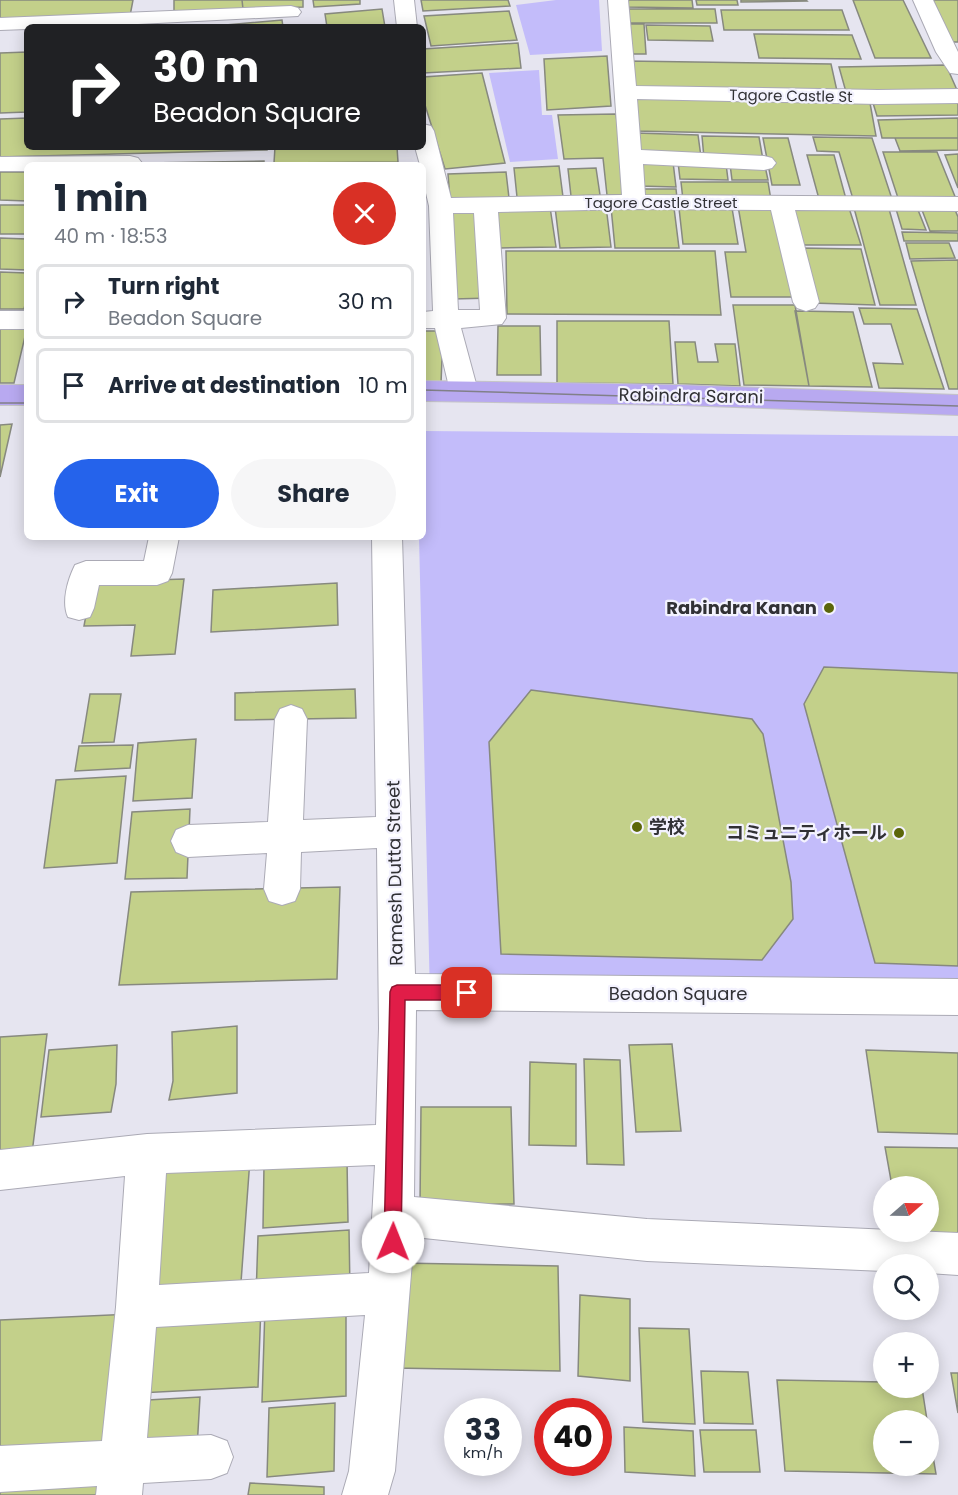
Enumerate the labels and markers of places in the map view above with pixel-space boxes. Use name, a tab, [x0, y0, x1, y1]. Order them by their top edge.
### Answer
place label: Rabindra Kanan	[666, 595, 817, 620]
marker: Rabindra Kanan	[822, 601, 836, 615]
place label: 学校	[649, 814, 685, 839]
marker: 学校	[630, 820, 644, 834]
place label: コミュニティホール	[726, 820, 887, 845]
marker: コミュニティホール	[892, 826, 906, 840]
pin	[441, 967, 492, 1018]

